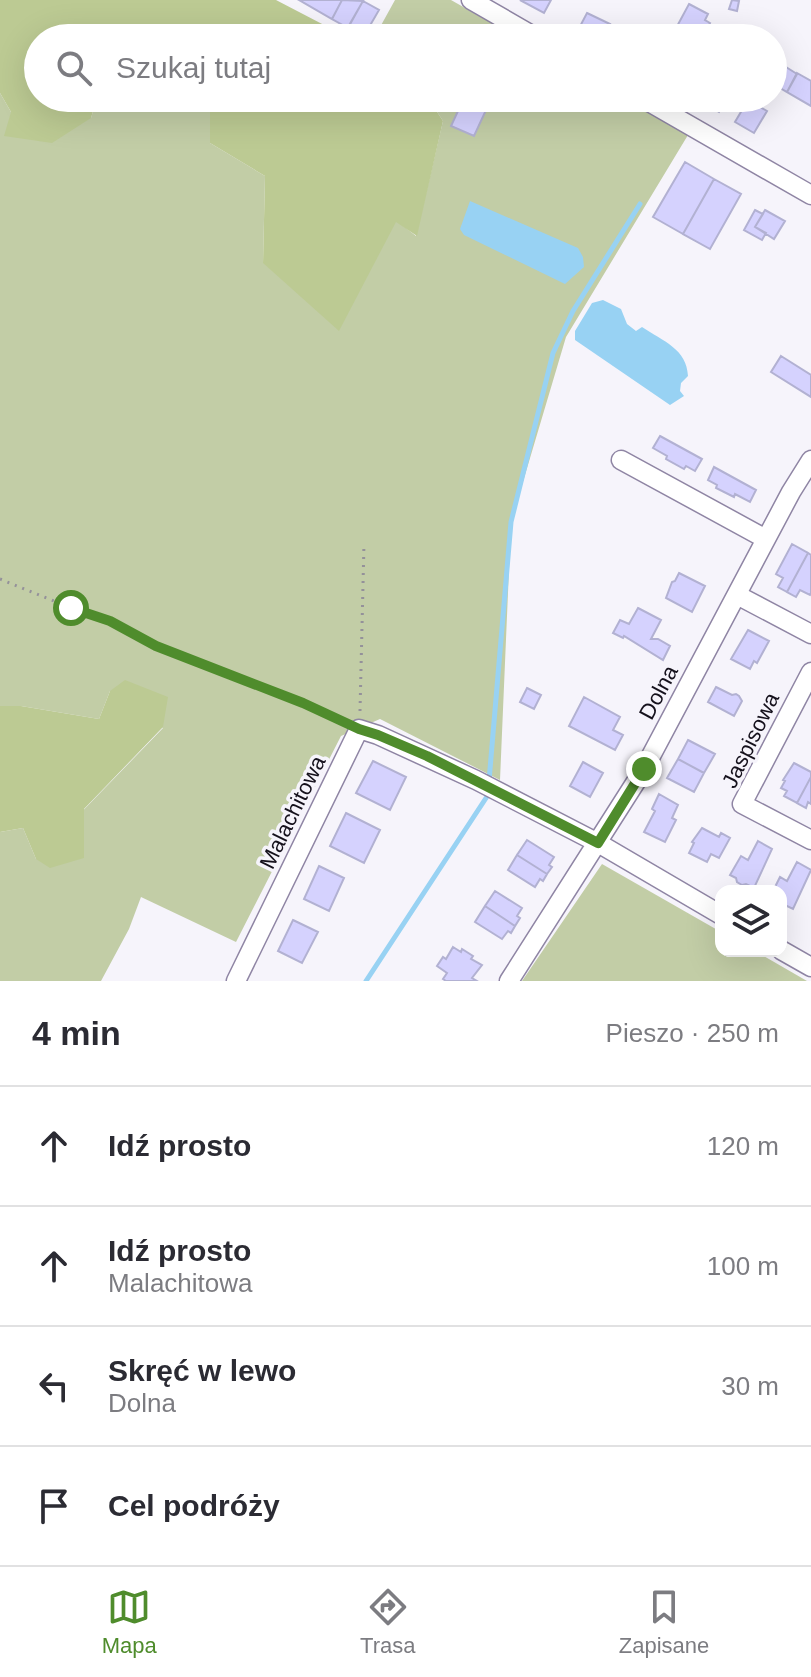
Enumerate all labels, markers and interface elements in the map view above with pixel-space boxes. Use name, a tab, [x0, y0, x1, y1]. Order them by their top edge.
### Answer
search box	[24, 24, 787, 112]
icon: search	[52, 46, 96, 90]
text: Szukaj tutaj	[116, 51, 271, 84]
route start	[53, 590, 89, 626]
street label: Dolna	[634, 660, 683, 723]
street label: Jaspisowa	[717, 688, 785, 792]
street label: Malachitowa	[254, 751, 331, 873]
route end	[626, 751, 662, 787]
map controls	[715, 885, 787, 957]
button: layers	[715, 885, 787, 957]
text: 4 min	[32, 1014, 121, 1052]
text: Pieszo · 250 m	[606, 1018, 779, 1048]
icon: ahead	[32, 1124, 76, 1168]
text: Idź prosto	[108, 1129, 251, 1162]
text: 120 m	[707, 1131, 779, 1161]
text: Idź prosto	[108, 1234, 251, 1267]
icon: ahead	[32, 1244, 76, 1288]
text: 100 m	[707, 1251, 779, 1281]
text: Malachitowa	[108, 1268, 253, 1298]
text: Skręć w lewo	[108, 1354, 296, 1387]
icon: left	[32, 1364, 76, 1408]
text: 30 m	[721, 1371, 779, 1401]
text: Dolna	[108, 1388, 176, 1418]
icon: arrive	[32, 1484, 76, 1528]
text: Cel podróży	[108, 1489, 280, 1522]
tab: Mapa	[102, 1585, 157, 1659]
tab: Trasa	[360, 1585, 415, 1659]
tab: Zapisane	[619, 1585, 709, 1659]

